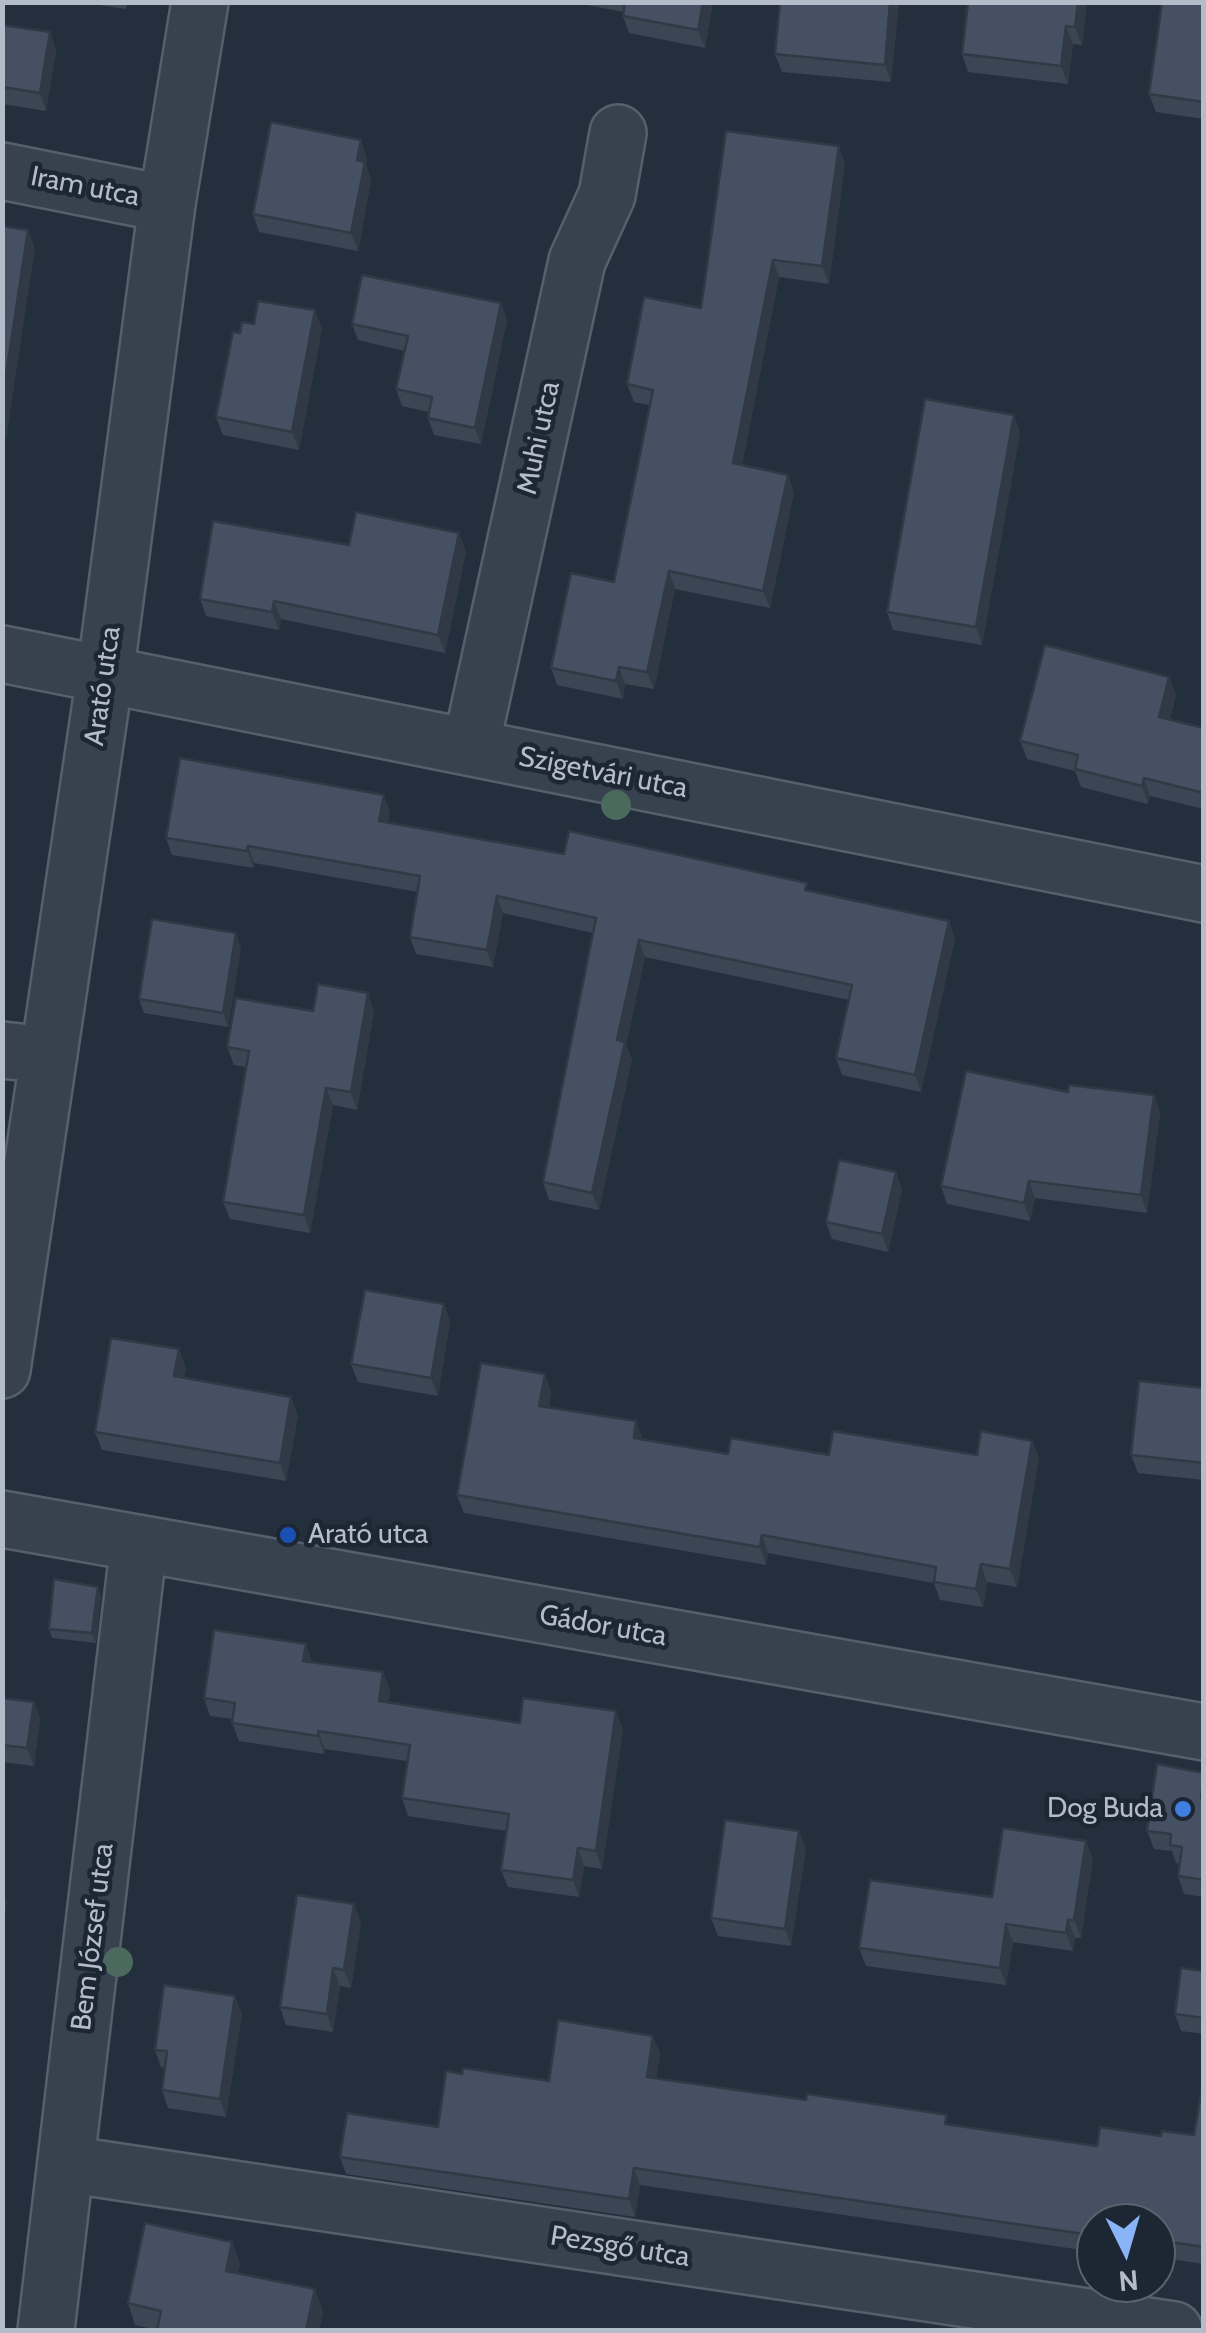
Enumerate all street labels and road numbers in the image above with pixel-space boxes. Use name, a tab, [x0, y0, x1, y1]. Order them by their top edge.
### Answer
street label: Iram utca	[28, 160, 142, 214]
street label: Muhi utca	[511, 378, 567, 498]
street label: Arató utca	[78, 624, 128, 748]
street label: Szigetvári utca	[516, 740, 690, 806]
street label: Gádor utca	[537, 1598, 669, 1654]
street label: Bem József utca	[65, 1841, 121, 2033]
street label: Pezsgő utca	[548, 2219, 692, 2275]

